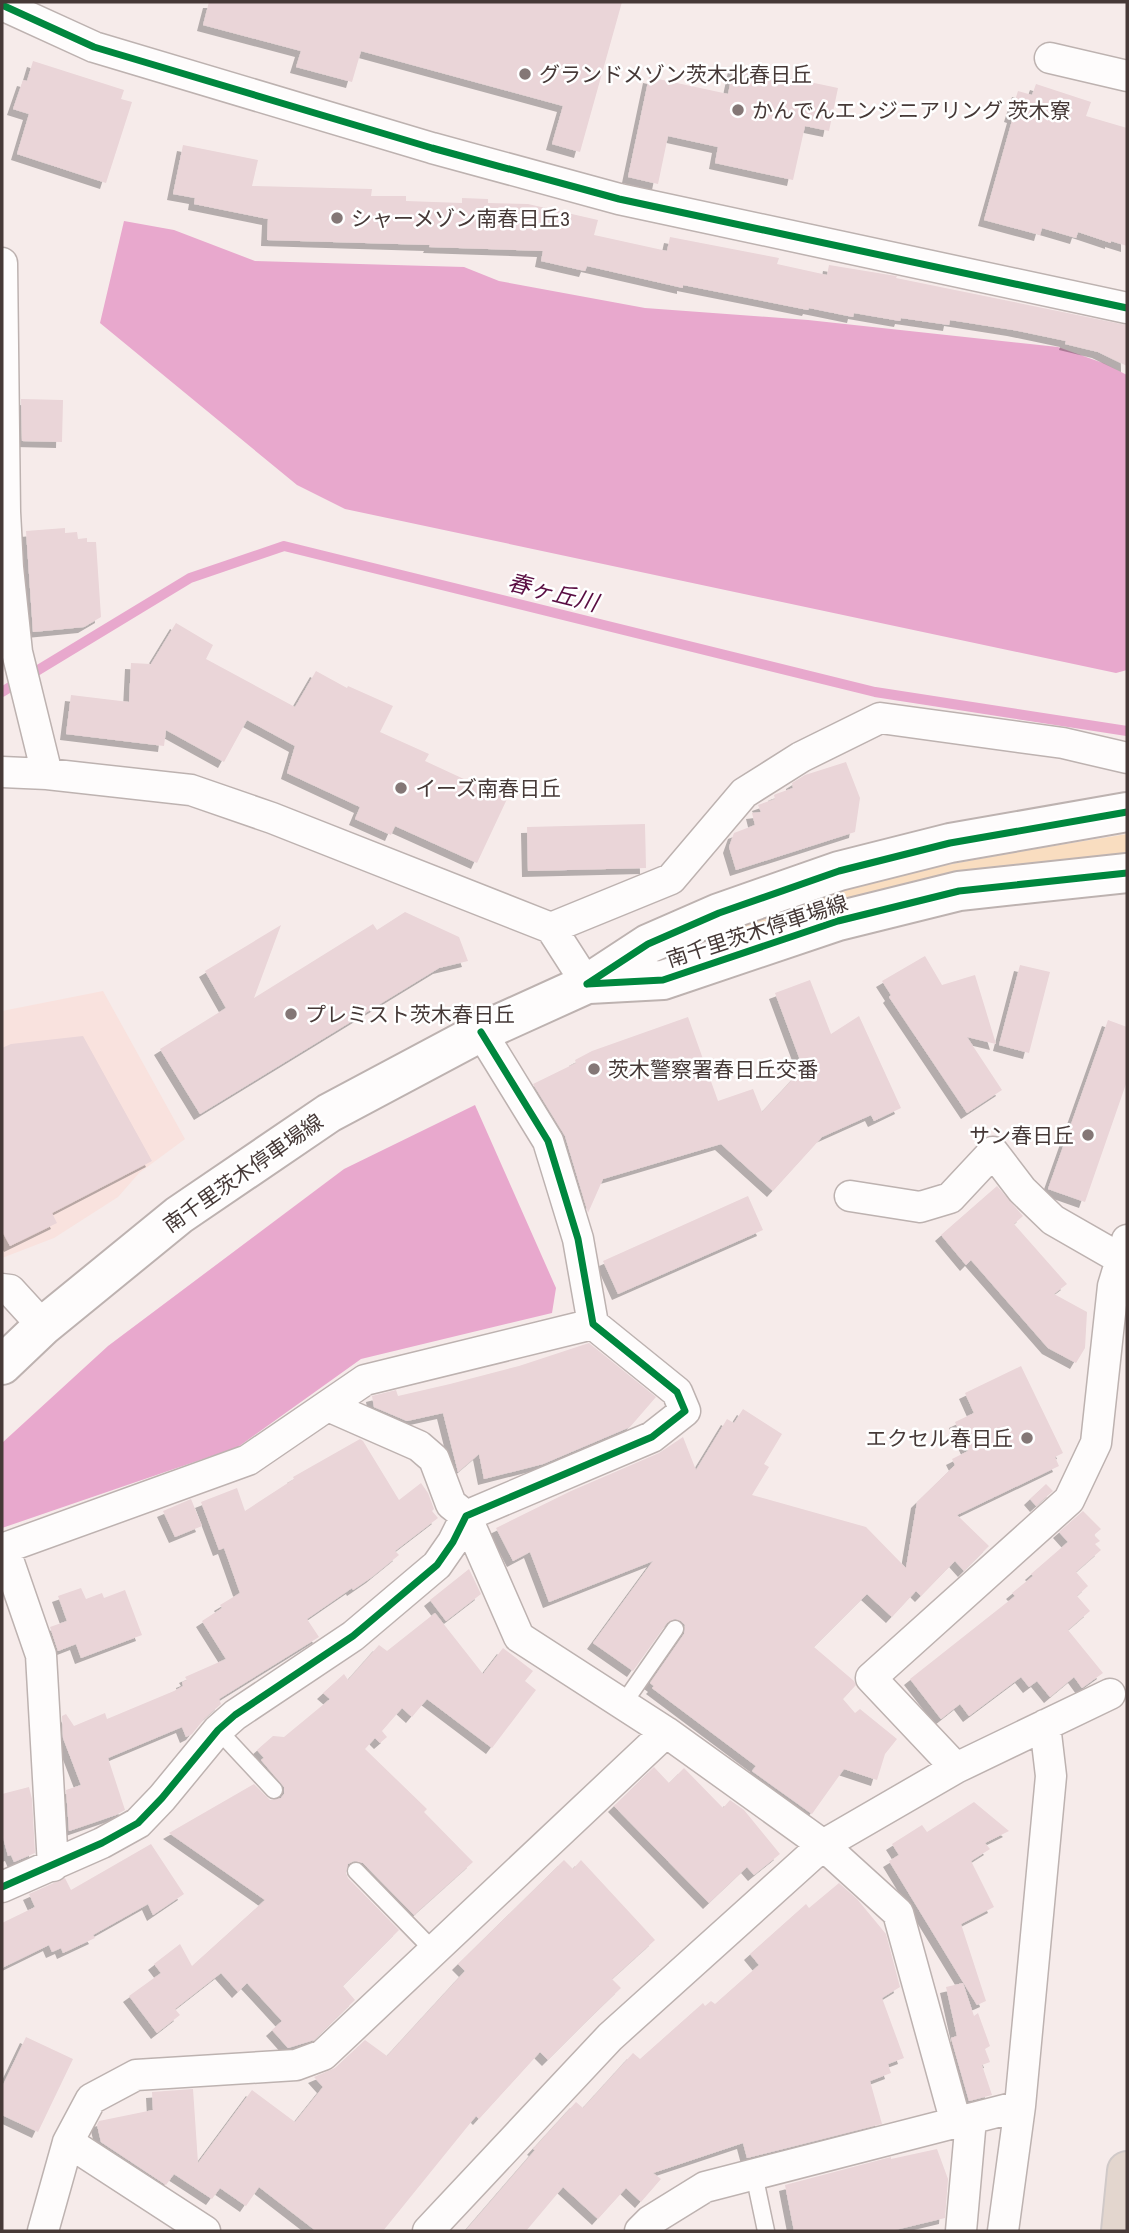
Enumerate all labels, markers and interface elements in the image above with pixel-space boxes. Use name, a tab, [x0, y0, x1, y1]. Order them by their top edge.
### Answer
place label: グランドメゾン茨木北春日丘	[539, 60, 812, 89]
marker: グランドメゾン茨木北春日丘	[517, 66, 533, 82]
place label: かんでんエンジニアリング 茨木寮	[752, 96, 1071, 125]
marker: かんでんエンジニアリング 茨木寮	[730, 102, 746, 118]
place label: シャーメゾン南春日丘3	[351, 204, 570, 233]
marker: シャーメゾン南春日丘3	[329, 210, 345, 226]
water label: 春ヶ丘川	[505, 566, 604, 619]
place label: イーズ南春日丘	[415, 774, 561, 803]
marker: イーズ南春日丘	[393, 780, 409, 796]
street label: 南千里茨木停車場線	[663, 888, 851, 974]
place label: プレミスト茨木春日丘	[305, 1000, 515, 1029]
marker: プレミスト茨木春日丘	[283, 1006, 299, 1022]
place label: 茨木警察署春日丘交番	[608, 1055, 818, 1084]
marker: 茨木警察署春日丘交番	[586, 1061, 602, 1077]
street label: 南千里茨木停車場線	[157, 1107, 329, 1239]
place label: サン春日丘	[969, 1121, 1074, 1150]
marker: サン春日丘	[1080, 1127, 1096, 1143]
place label: エクセル春日丘	[866, 1424, 1013, 1453]
marker: エクセル春日丘	[1019, 1430, 1035, 1446]

